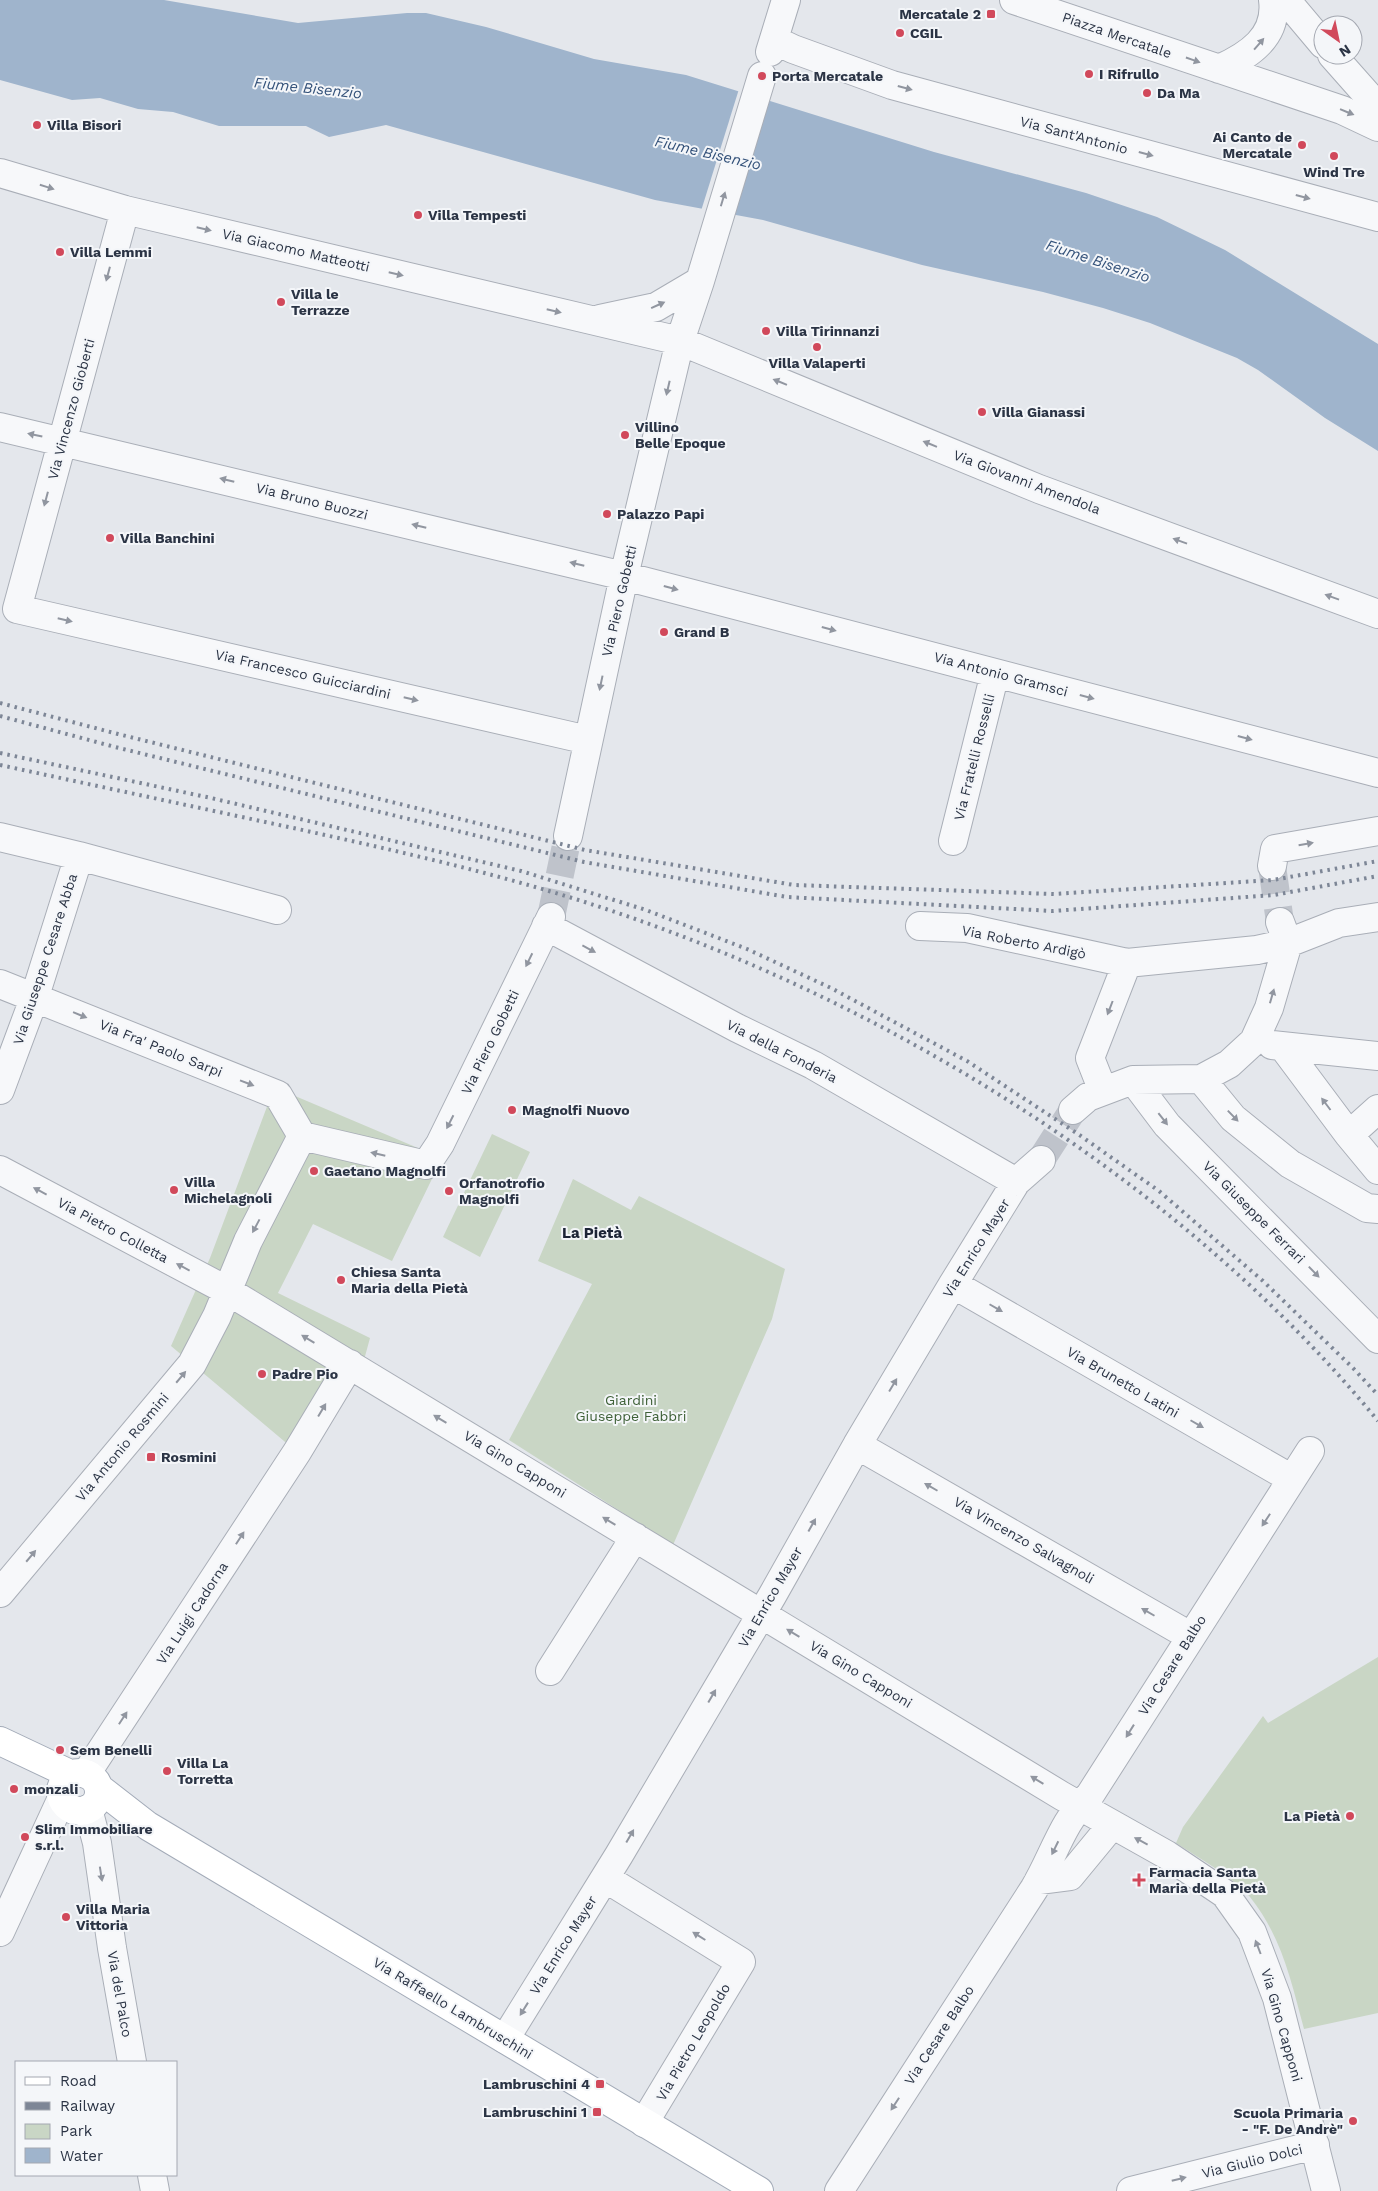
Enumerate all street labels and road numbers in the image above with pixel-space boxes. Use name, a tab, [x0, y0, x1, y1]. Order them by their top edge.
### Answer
street label: Piazza Mercatale	[1060, 9, 1174, 61]
street label: Via Sant'Antonio	[1018, 113, 1130, 157]
street label: Via Giacomo Matteotti	[221, 225, 371, 275]
street label: Via Vincenzo Gioberti	[44, 337, 98, 481]
street label: Via Giovanni Amendola	[951, 447, 1103, 518]
street label: Via Bruno Buozzi	[254, 479, 370, 523]
street label: Via Piero Gobetti	[598, 544, 640, 658]
street label: Via Francesco Guicciardini	[214, 646, 392, 702]
street label: Via Antonio Gramsci	[932, 648, 1070, 700]
street label: Via Fratelli Rosselli	[951, 692, 997, 822]
street label: Via Giuseppe Cesare Abba	[10, 871, 80, 1047]
street label: Via Roberto Ardigò	[960, 922, 1088, 962]
street label: Via Piero Gobetti	[458, 987, 522, 1097]
street label: Via Fra' Paolo Sarpi	[97, 1016, 225, 1080]
street label: Via della Fonderia	[724, 1016, 840, 1086]
street label: Via Giuseppe Ferrari	[1200, 1158, 1308, 1266]
street label: Via Pietro Colletta	[55, 1194, 171, 1266]
street label: Via Enrico Mayer	[939, 1195, 1013, 1300]
street label: Via Brunetto Latini	[1064, 1343, 1182, 1421]
street label: Via Antonio Rosmini	[72, 1390, 172, 1504]
street label: Via Gino Capponi	[461, 1427, 569, 1501]
street label: Via Vincenzo Salvagnoli	[951, 1493, 1097, 1587]
street label: Via Enrico Mayer	[735, 1544, 805, 1650]
street label: Via Luigi Cadorna	[153, 1559, 231, 1667]
street label: Via Cesare Balbo	[1135, 1612, 1209, 1718]
street label: Via Gino Capponi	[807, 1637, 915, 1711]
street label: Via Enrico Mayer	[526, 1892, 600, 1997]
street label: Via del Palco	[105, 1949, 135, 2039]
street label: Via Raffaello Lambruschini	[370, 1954, 536, 2062]
street label: Via Gino Capponi	[1258, 1967, 1306, 2083]
street label: Via Pietro Leopoldo	[653, 1980, 733, 2104]
street label: Via Cesare Balbo	[901, 1982, 977, 2088]
street label: Via Giulio Dolci	[1200, 2141, 1304, 2181]

